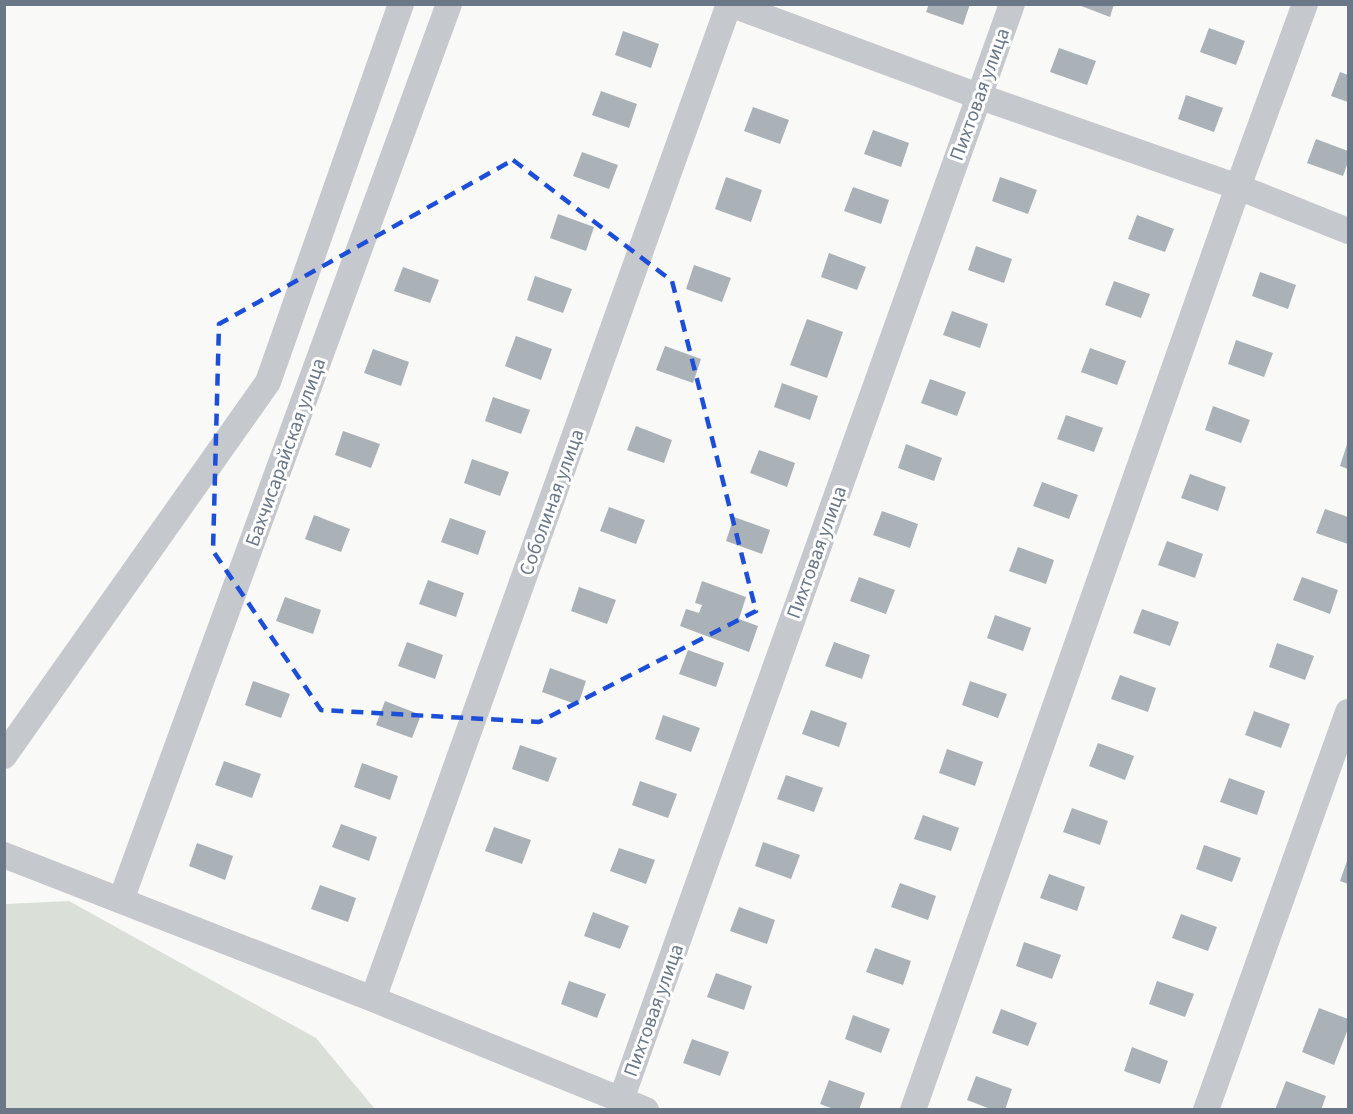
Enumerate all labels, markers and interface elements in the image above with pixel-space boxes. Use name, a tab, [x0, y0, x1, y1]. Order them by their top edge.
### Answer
street label: Пихтовая улица	[943, 24, 1017, 165]
street label: Бахчисарайская улица	[239, 354, 333, 550]
street label: Соболиная улица	[512, 425, 591, 579]
street label: Пихтовая улица	[780, 482, 854, 623]
street label: Пихтовая улица	[617, 940, 691, 1081]

